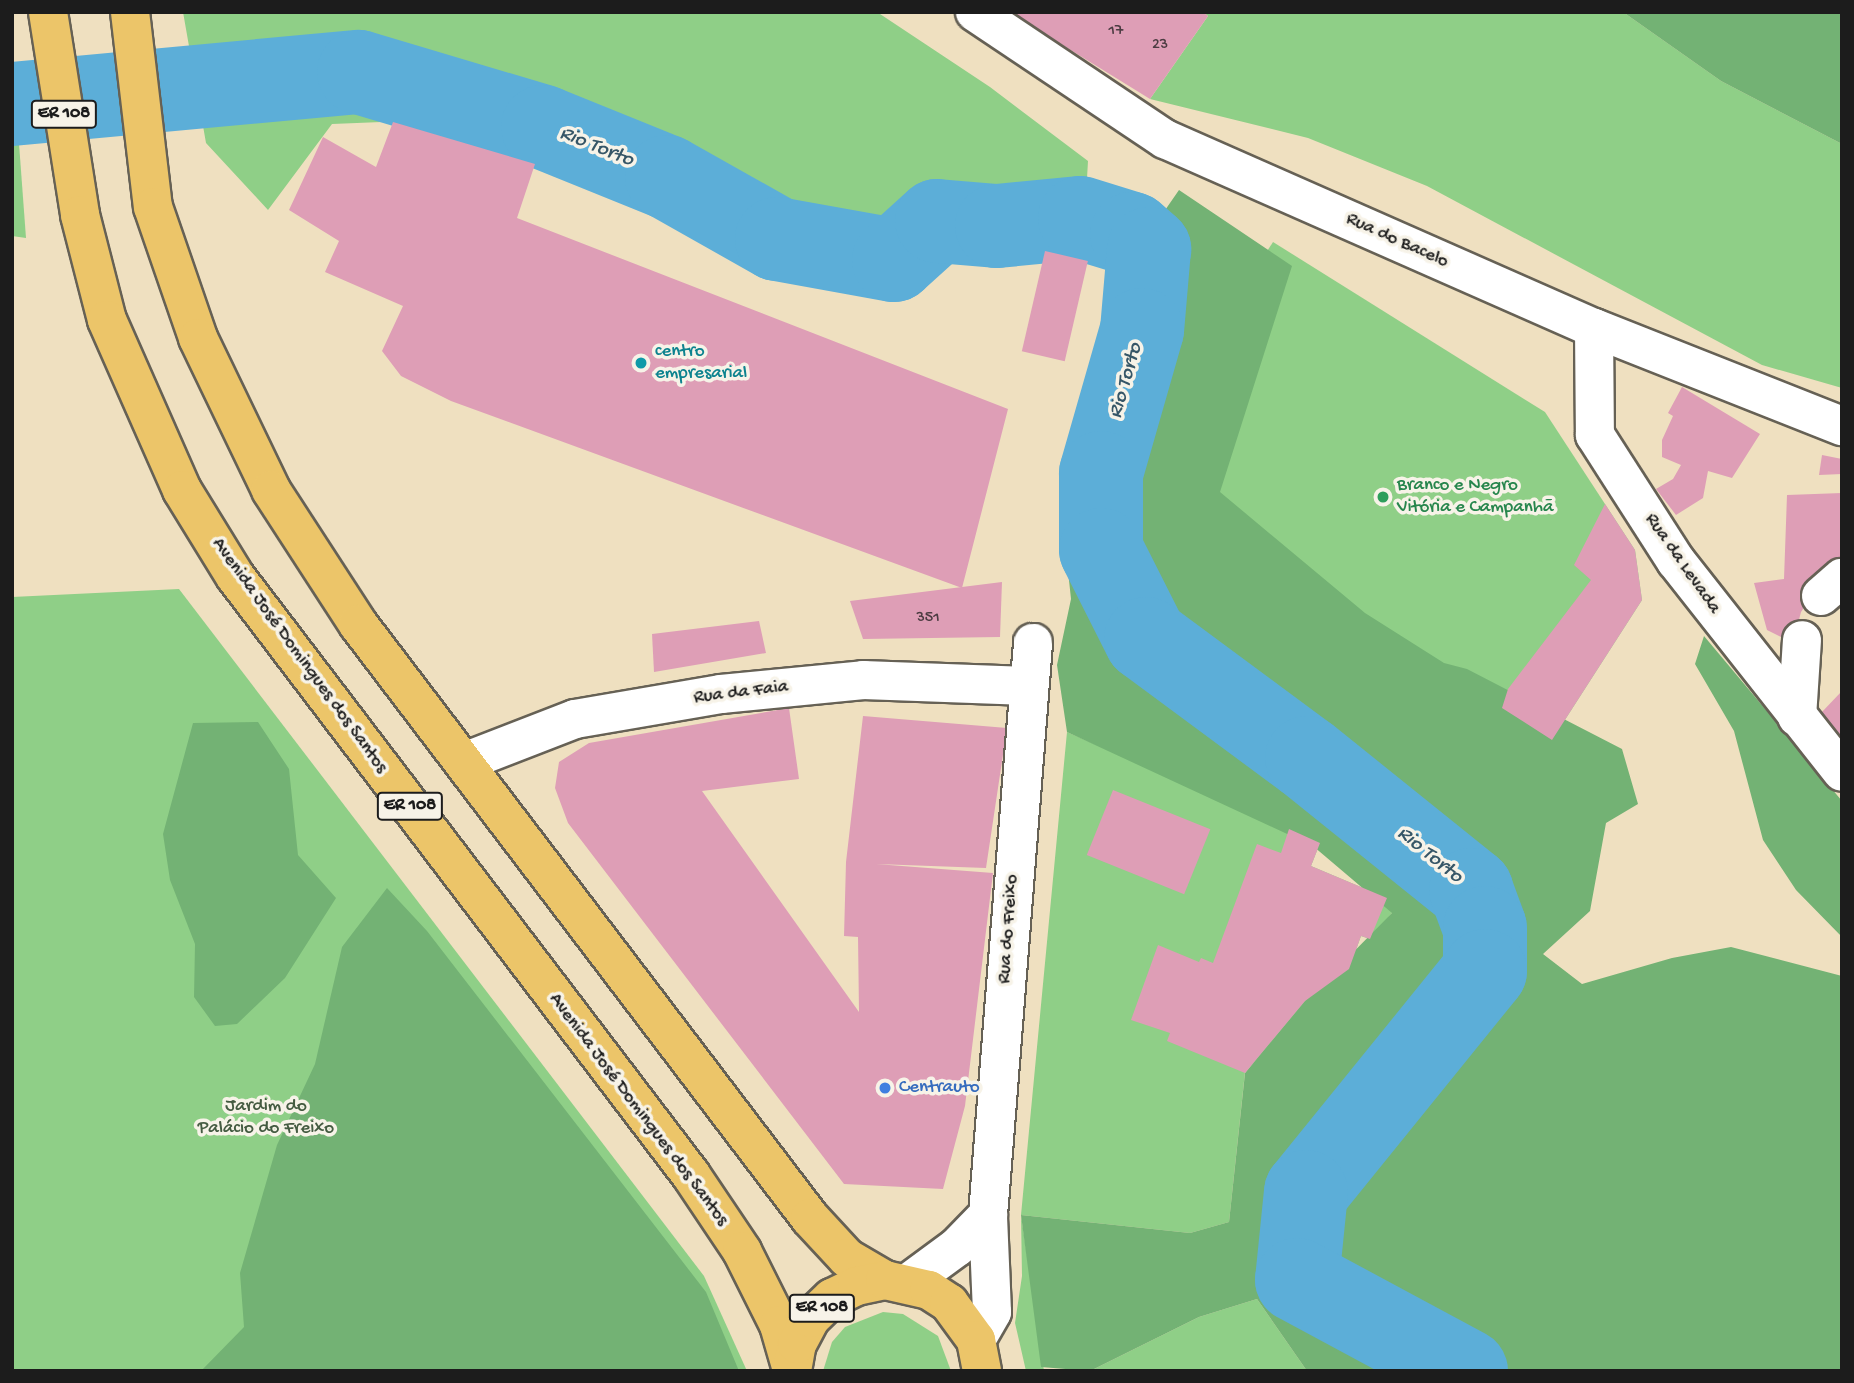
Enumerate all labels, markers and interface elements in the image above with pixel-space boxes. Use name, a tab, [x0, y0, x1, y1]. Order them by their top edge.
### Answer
house number: 17	[1109, 22, 1123, 42]
house number: 23	[1152, 36, 1168, 56]
road number: ER 108	[31, 100, 97, 128]
water label: Rio Torto	[555, 122, 637, 174]
street label: Rua do Bacelo	[1342, 208, 1452, 274]
water label: Rio Torto	[1104, 340, 1150, 422]
place label: centro empresarial	[655, 341, 747, 385]
marker: centro empresarial	[633, 355, 649, 371]
place label: Branco e Negro Vitória e Campanhã	[1397, 475, 1554, 519]
marker: Branco e Negro Vitória e Campanhã	[1375, 489, 1391, 505]
street label: Rua da Levada	[1639, 509, 1725, 619]
street label: Avenida José Domingues dos Santos	[206, 534, 392, 778]
house number: 351	[916, 609, 940, 629]
street label: Rua da Faia	[692, 676, 790, 710]
road number: ER 108	[377, 792, 443, 820]
water label: Rio Torto	[1391, 822, 1467, 890]
street label: Rua do Freixo	[994, 874, 1024, 984]
street label: Avenida José Domingues dos Santos	[543, 989, 733, 1231]
place label: Centrauto	[899, 1077, 980, 1099]
marker: Centrauto	[877, 1080, 893, 1096]
park label: Jardim do Palácio do Freixo	[198, 1096, 334, 1140]
road number: ER 108	[789, 1294, 855, 1322]

